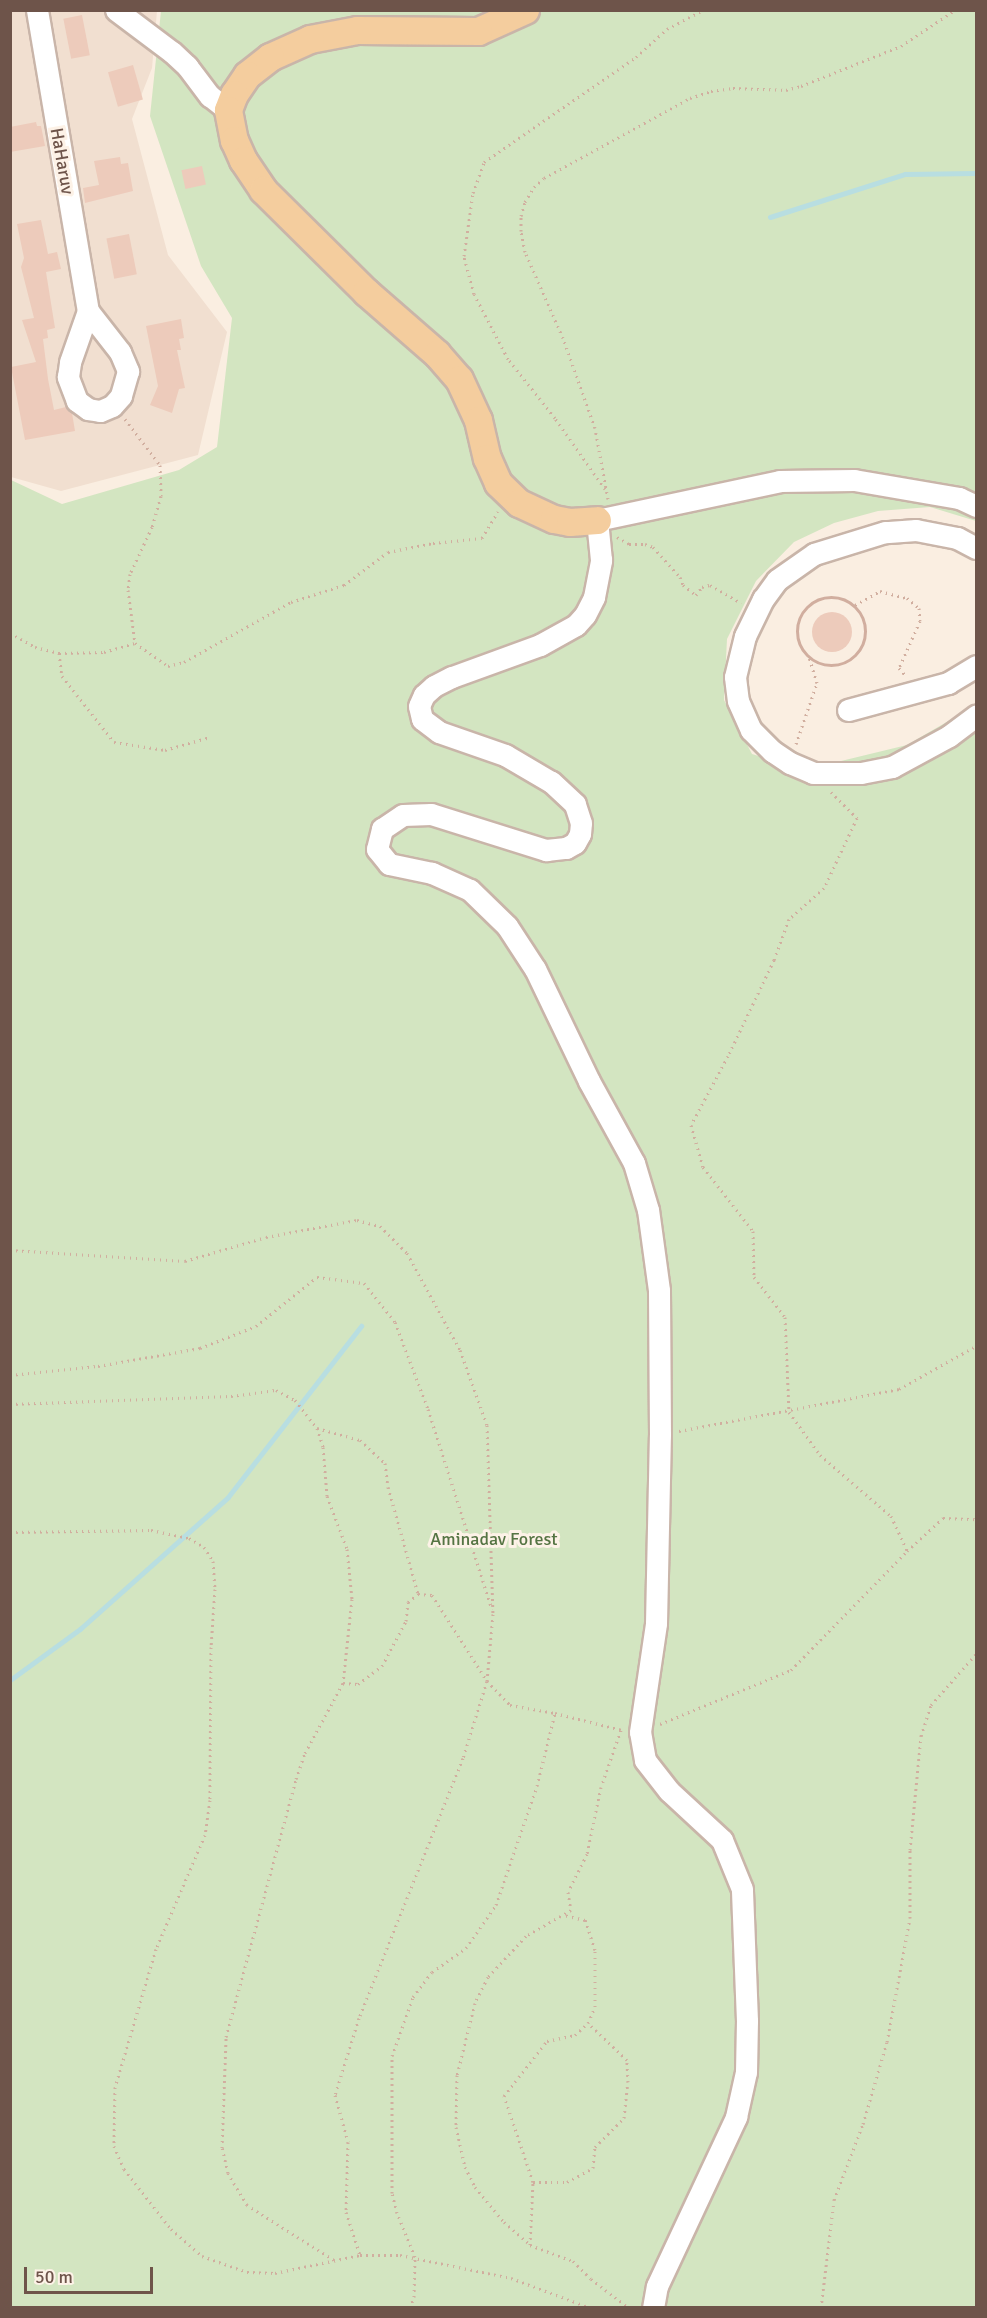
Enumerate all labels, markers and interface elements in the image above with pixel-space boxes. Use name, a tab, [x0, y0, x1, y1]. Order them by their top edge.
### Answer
street label: HaHaruv	[46, 126, 78, 196]
park label: Aminadav Forest	[430, 1528, 558, 1550]
scale bar	[27, 2255, 156, 2293]
text: 50 m	[35, 2266, 73, 2288]

